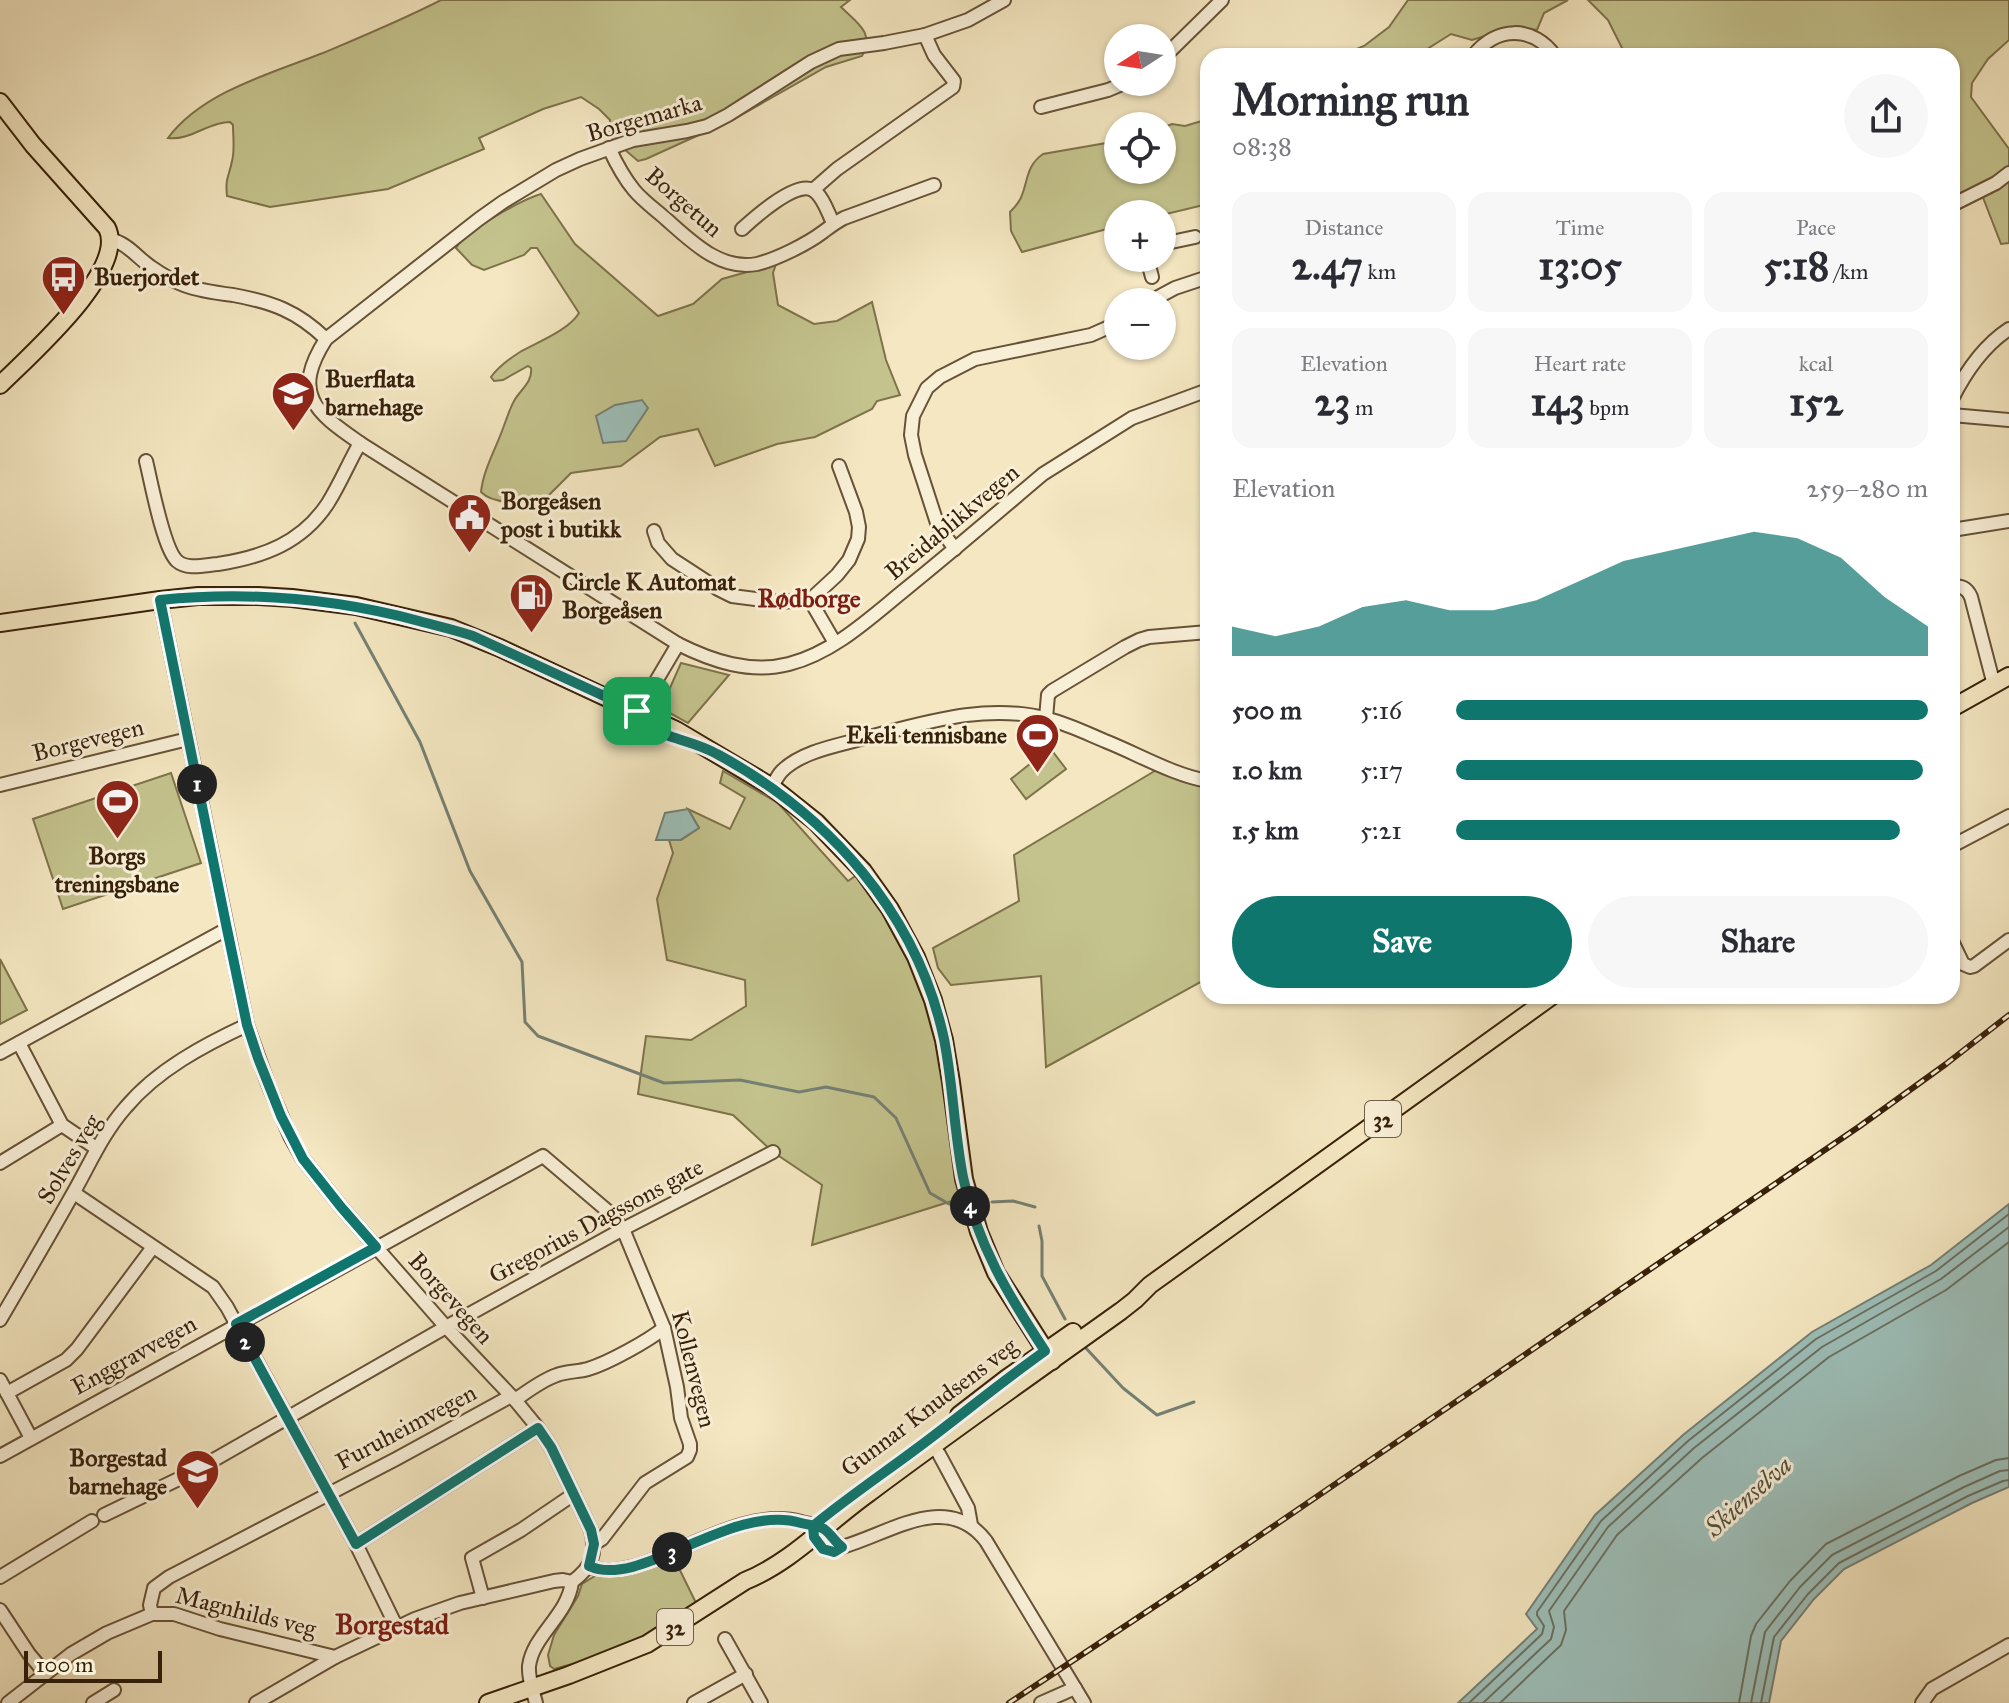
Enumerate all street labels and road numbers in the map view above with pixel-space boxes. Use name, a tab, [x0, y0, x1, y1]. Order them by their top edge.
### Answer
street label: Borgemarka	[583, 87, 706, 149]
street label: Borgetun	[639, 160, 729, 244]
street label: Breidablikkvegen	[879, 457, 1025, 587]
street label: Borgevegen	[29, 712, 147, 768]
road number: 32	[1365, 1101, 1401, 1137]
street label: Solves veg	[30, 1108, 108, 1209]
street label: Gregorius Dagssons gate	[484, 1152, 708, 1290]
street label: Borgevegen	[402, 1246, 500, 1350]
street label: Kollenvegen	[665, 1307, 723, 1431]
street label: Enggravvegen	[66, 1308, 202, 1402]
street label: Gunnar Knudsens veg	[835, 1330, 1024, 1483]
street label: Furuheimvegen	[330, 1377, 482, 1477]
street label: Magnhilds veg	[173, 1580, 320, 1644]
road number: 32	[657, 1609, 693, 1645]

